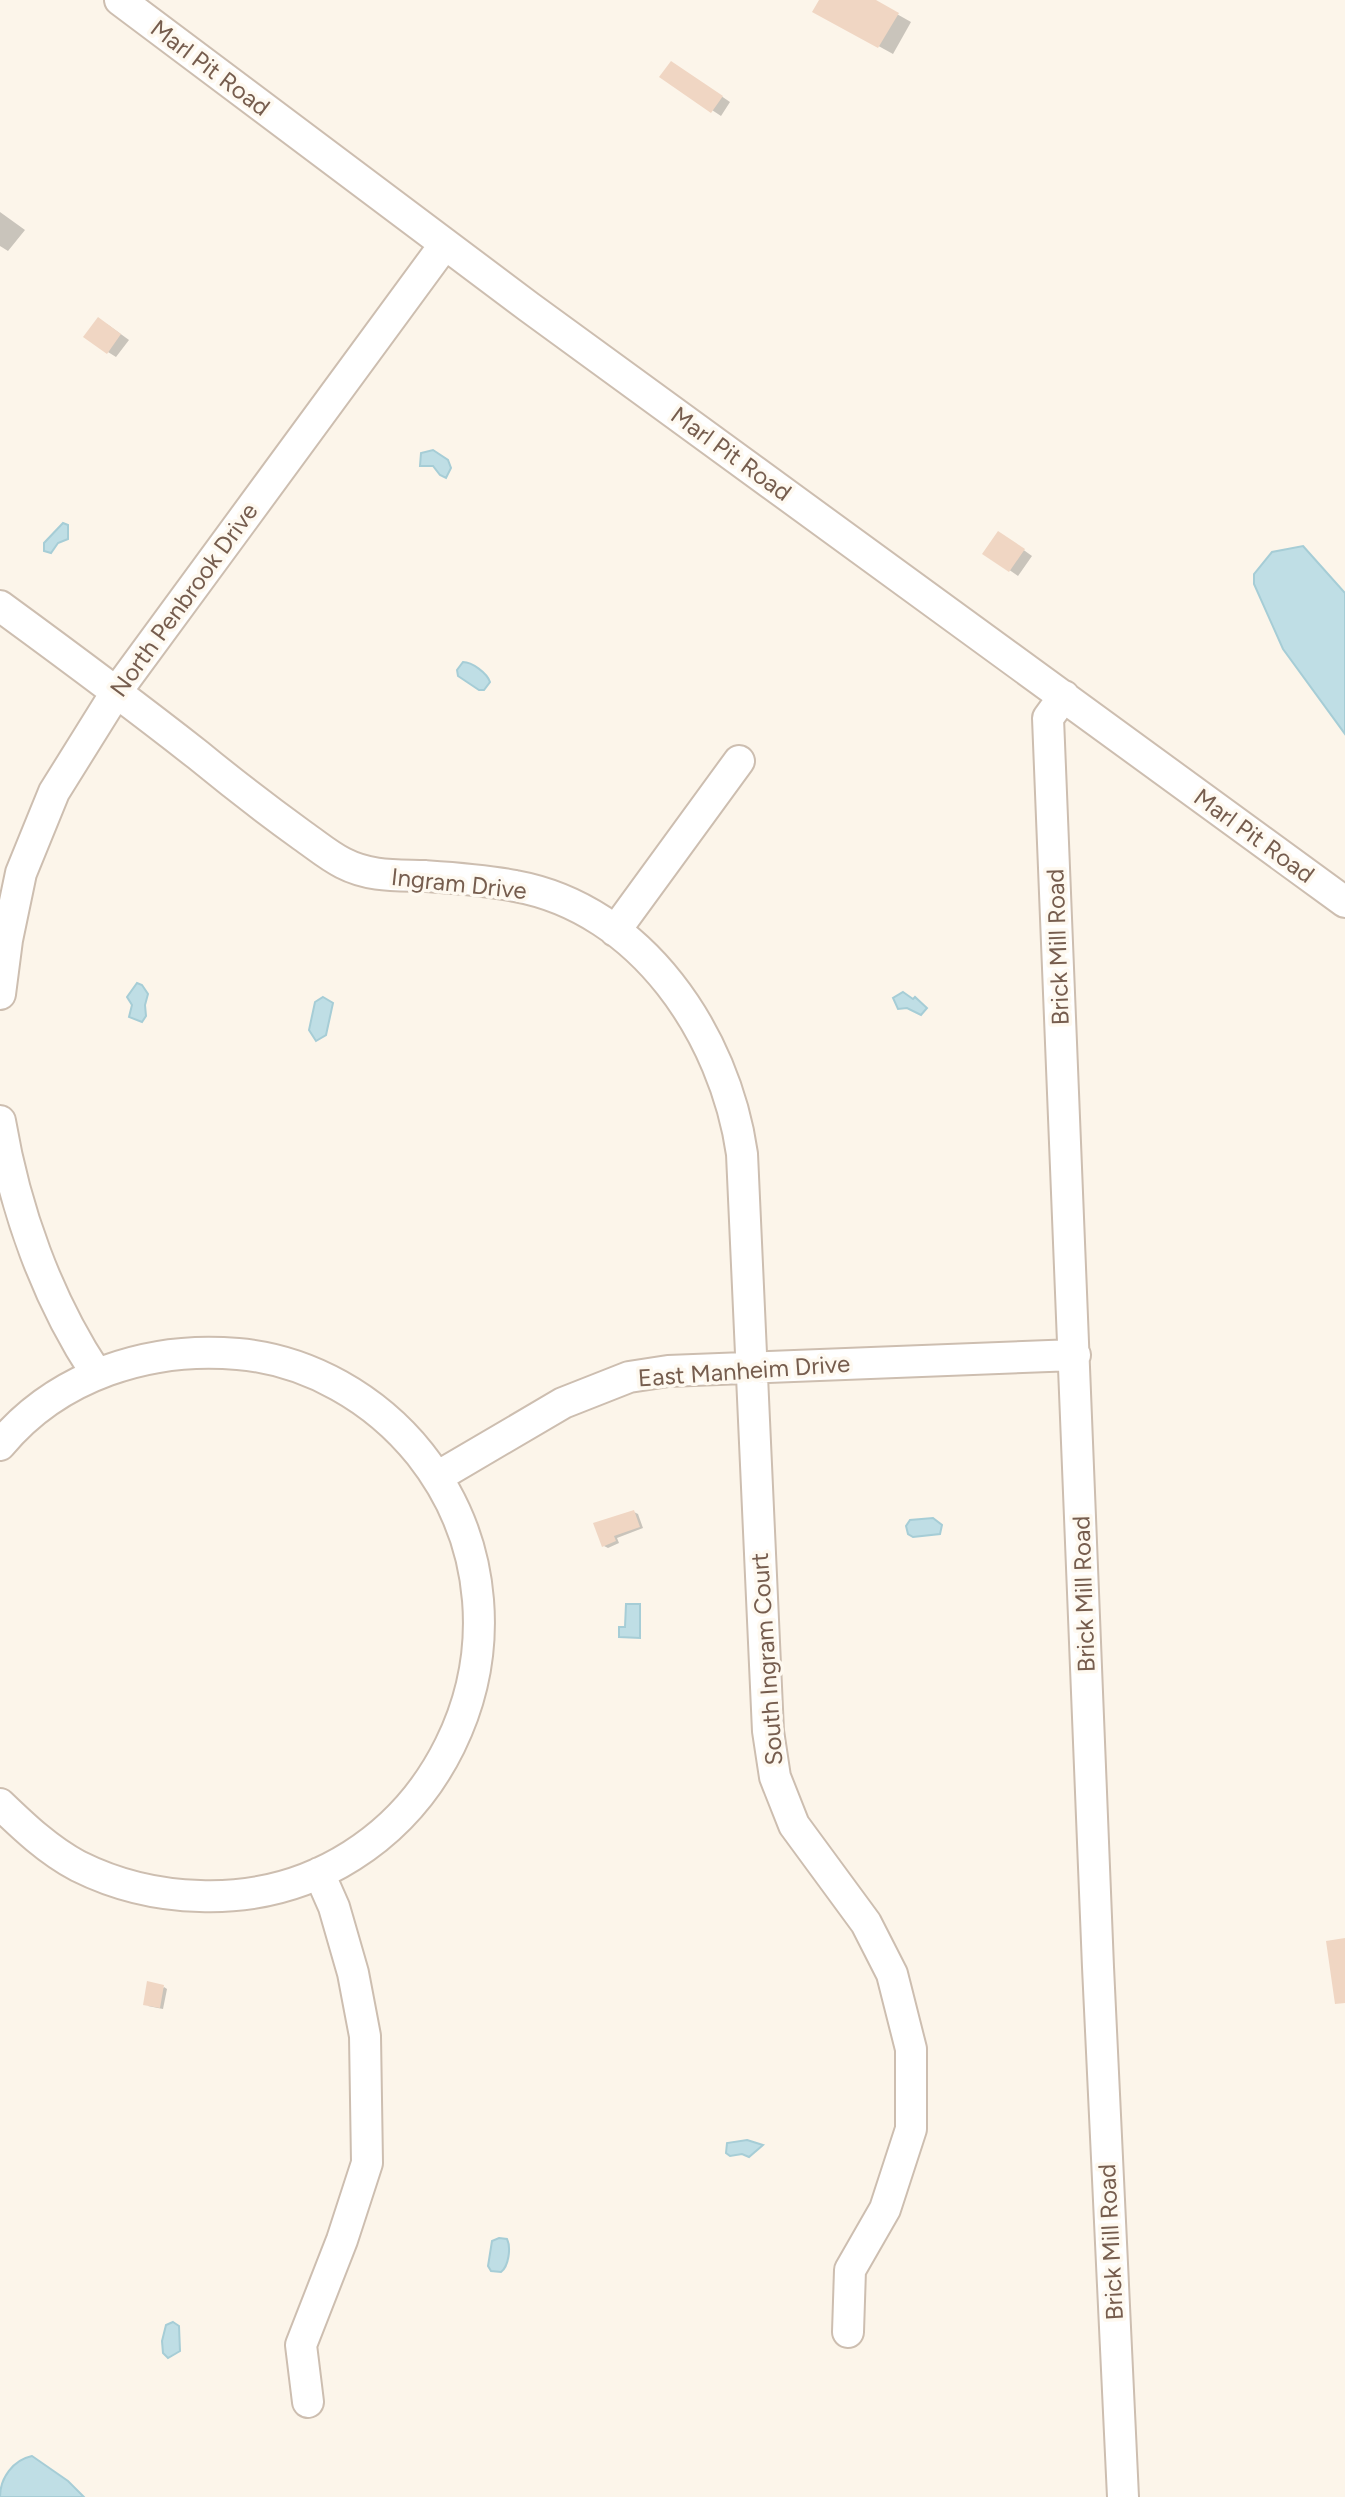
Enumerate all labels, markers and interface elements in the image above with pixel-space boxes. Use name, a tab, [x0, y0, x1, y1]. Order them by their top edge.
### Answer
street label: Marl Pit Road	[145, 13, 276, 122]
street label: Marl Pit Road	[666, 400, 797, 507]
street label: North Penbrook Drive	[104, 497, 264, 702]
street label: Marl Pit Road	[1189, 782, 1320, 889]
street label: Ingram Drive	[390, 862, 528, 905]
street label: Brick Mill Road	[1040, 868, 1075, 1026]
street label: East Manheim Drive	[637, 1349, 851, 1392]
street label: Brick Mill Road	[1066, 1515, 1101, 1673]
street label: South Ingram Court	[745, 1552, 788, 1766]
street label: Brick Mill Road	[1092, 2163, 1129, 2321]

